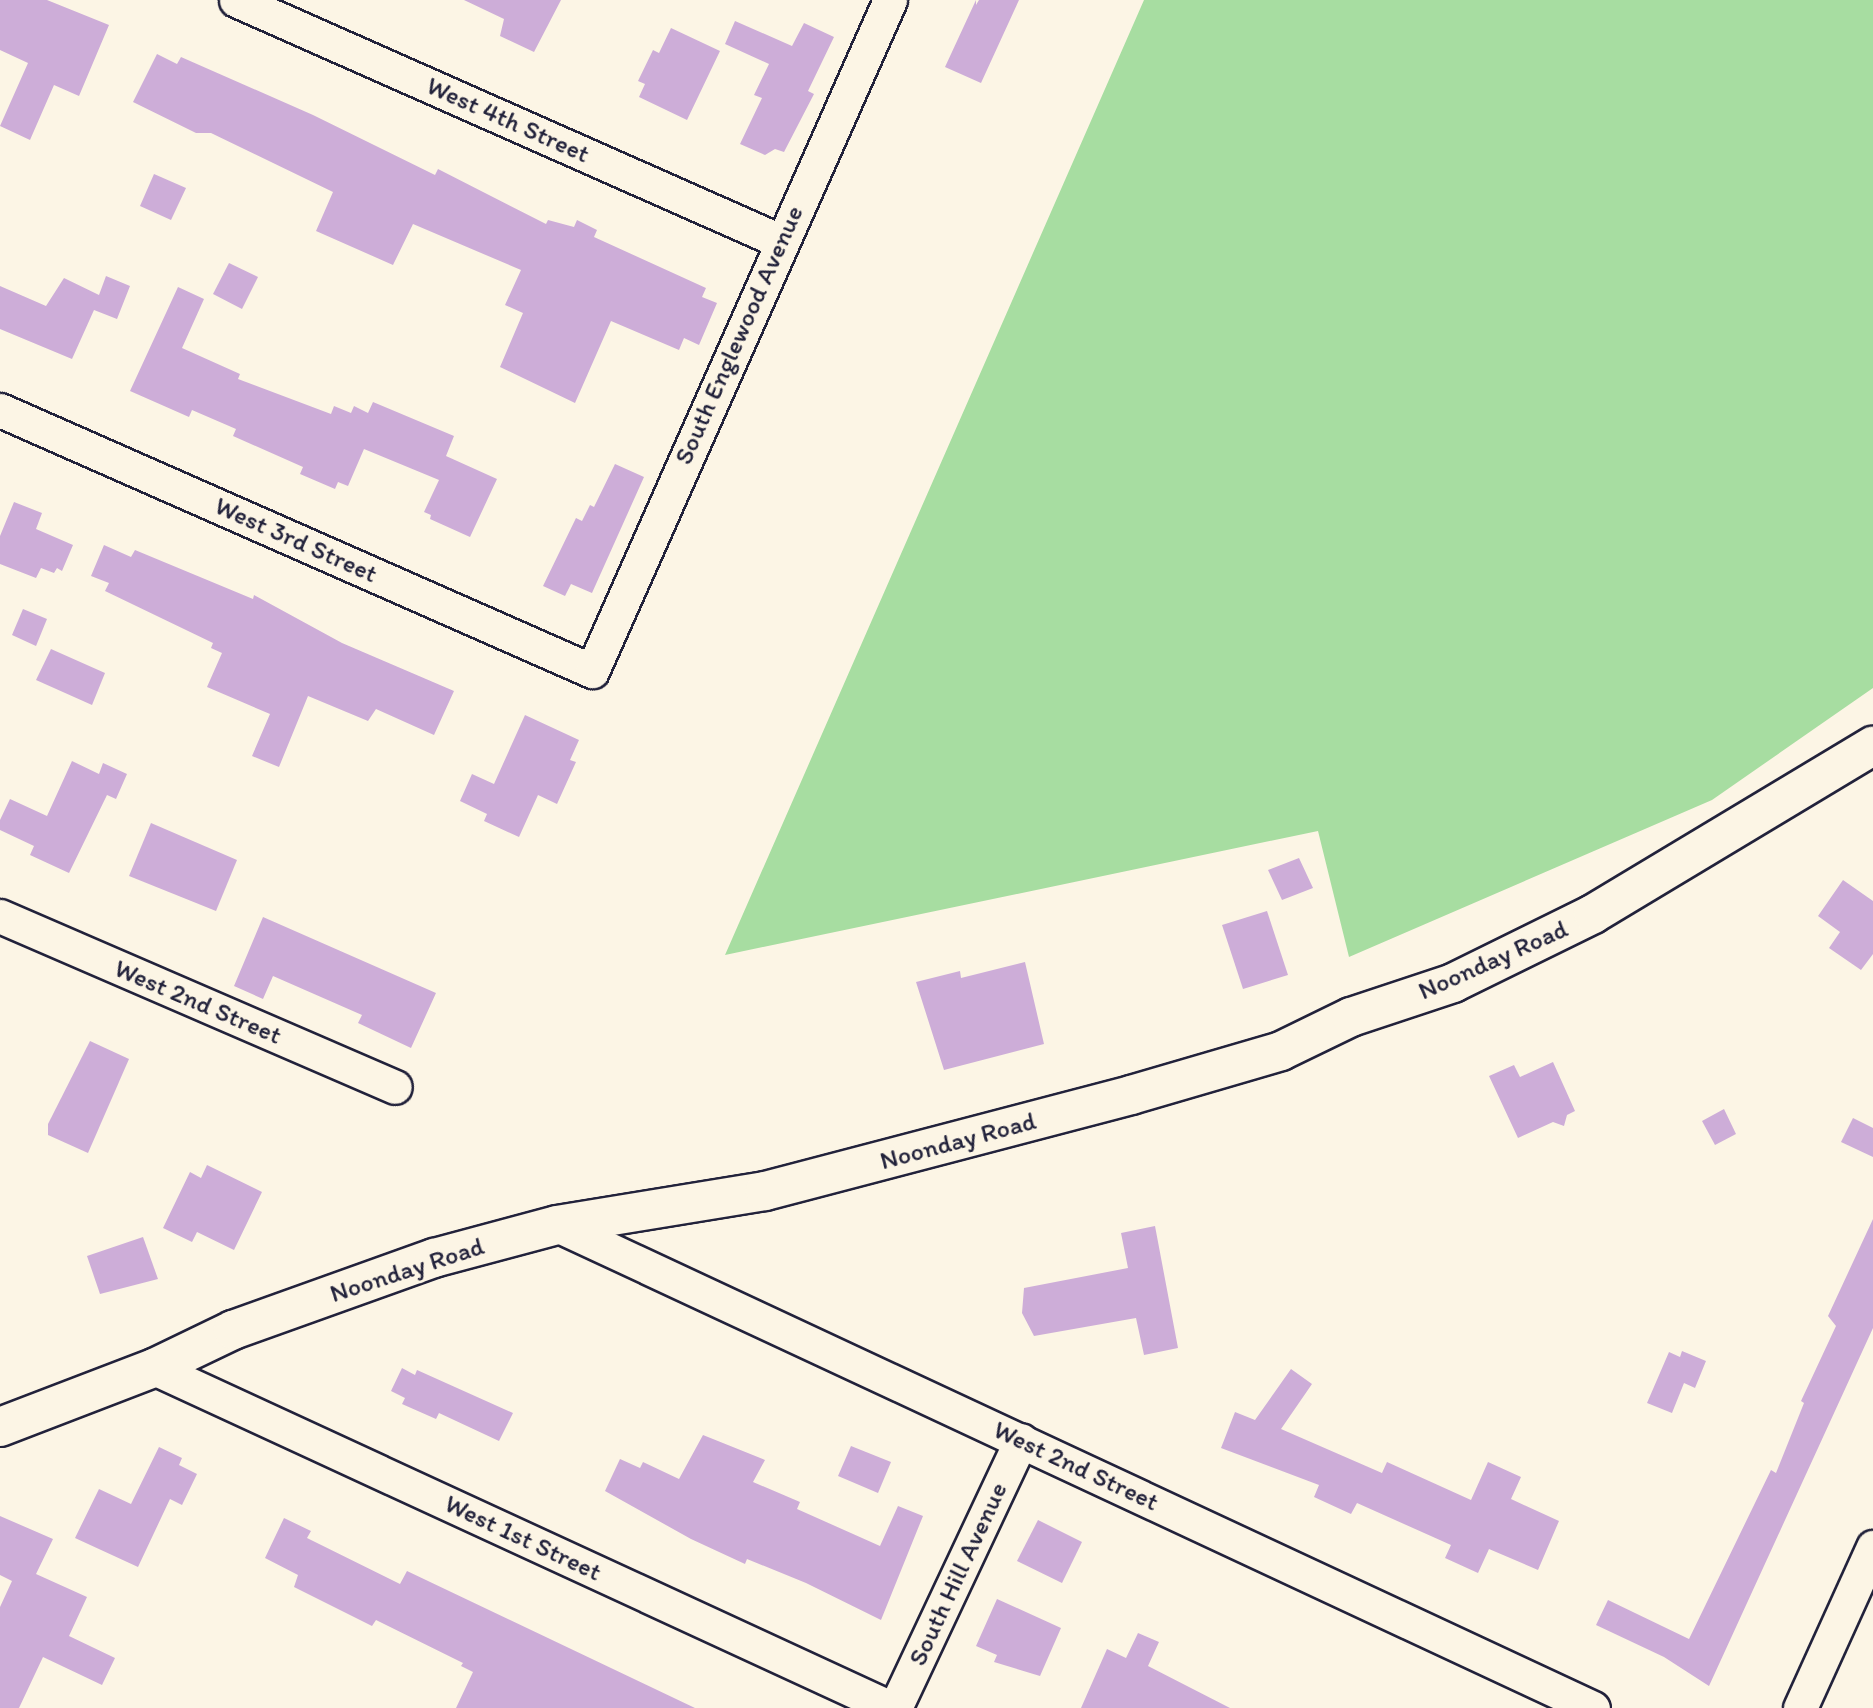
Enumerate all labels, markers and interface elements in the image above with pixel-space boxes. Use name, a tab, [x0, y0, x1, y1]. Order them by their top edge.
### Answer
street label: West 4th Street	[422, 70, 594, 170]
street label: South Englewood Avenue	[668, 202, 810, 468]
street label: West 3rd Street	[210, 490, 382, 590]
street label: Noonday Road	[1413, 913, 1573, 1007]
street label: West 2nd Street	[110, 953, 286, 1051]
street label: Noonday Road	[877, 1105, 1039, 1177]
street label: Noonday Road	[326, 1230, 488, 1310]
street label: West 2nd Street	[989, 1414, 1163, 1518]
street label: South Hill Avenue	[902, 1478, 1014, 1670]
street label: West 1st Street	[440, 1488, 606, 1588]

